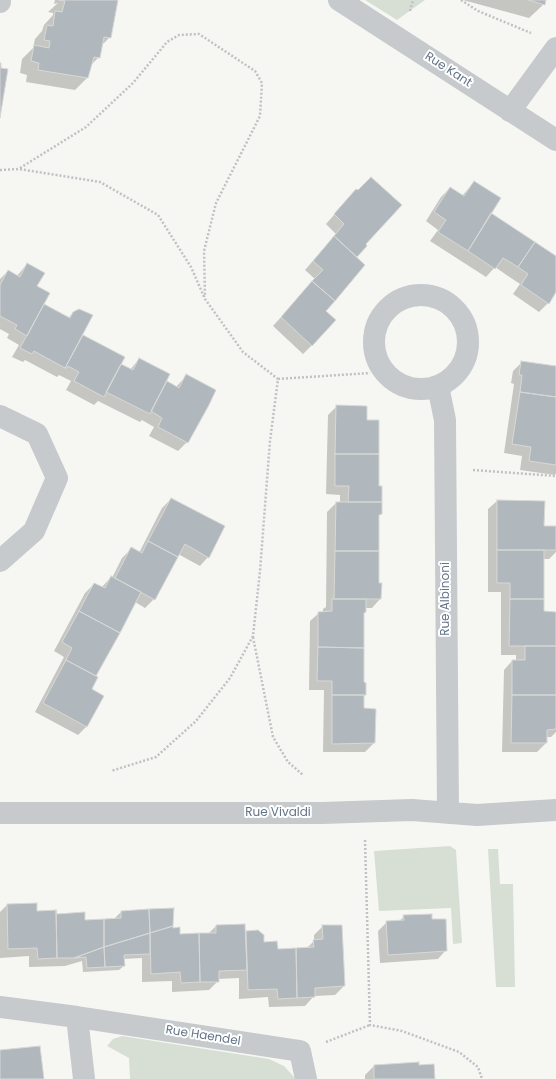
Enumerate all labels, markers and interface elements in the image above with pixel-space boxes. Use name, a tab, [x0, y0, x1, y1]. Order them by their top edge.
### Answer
street label: Rue Kant	[422, 50, 474, 90]
street label: Rue Albinoni	[439, 562, 453, 636]
street label: Rue Vivaldi	[245, 806, 311, 820]
street label: Rue Haendel	[165, 1023, 241, 1049]

